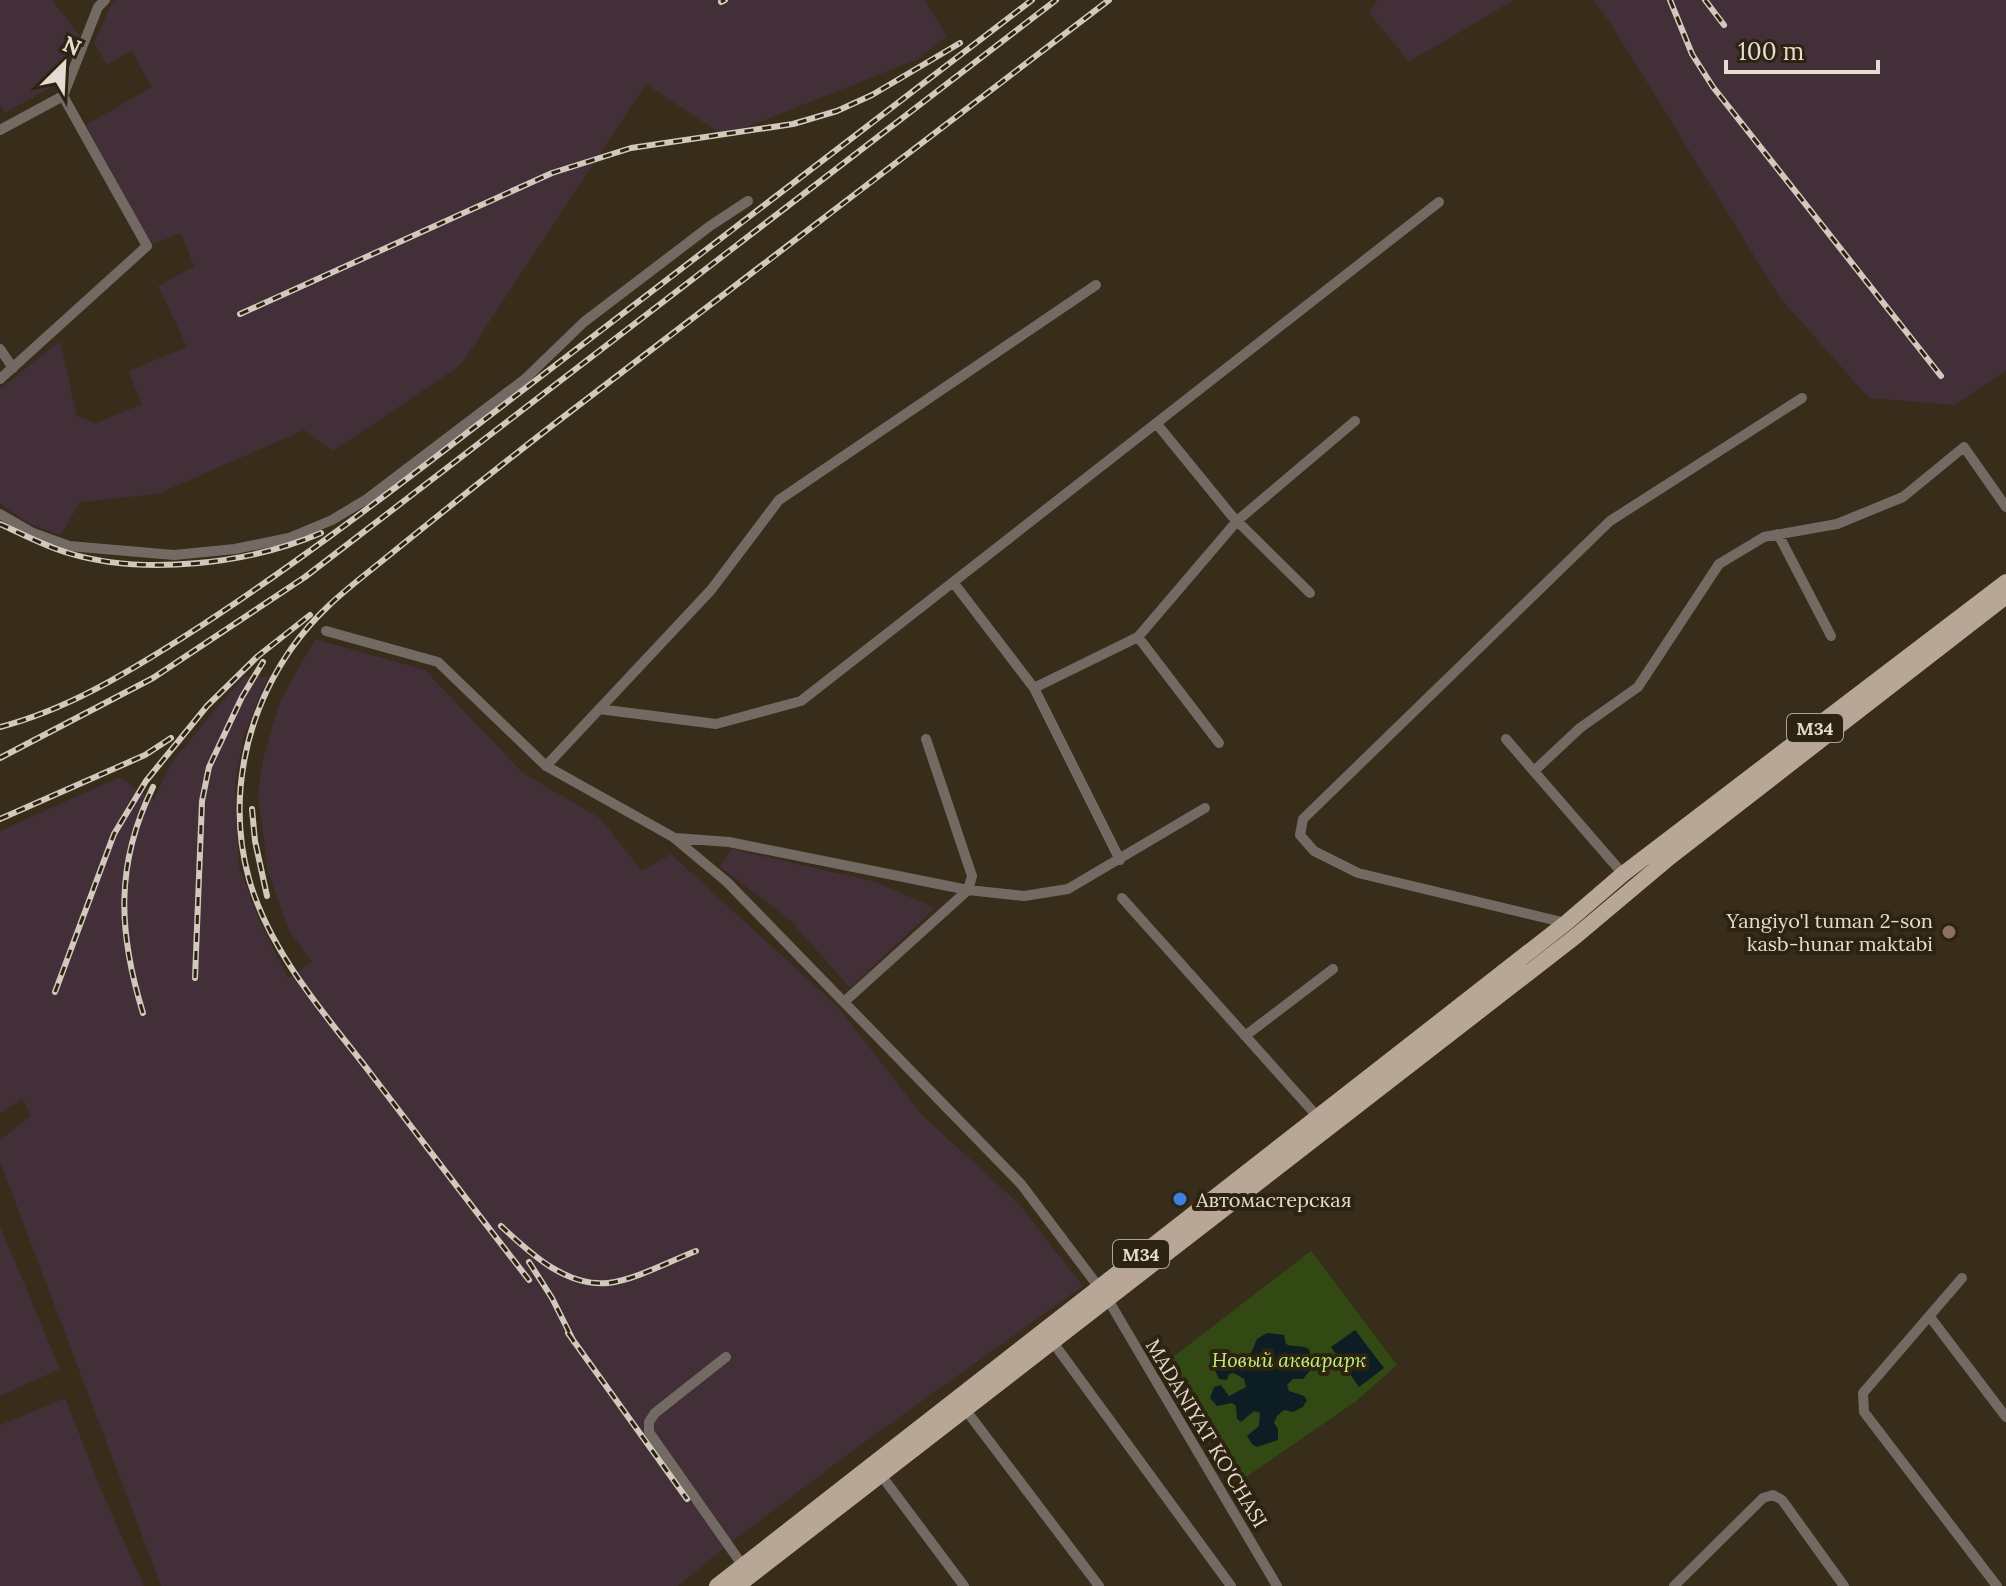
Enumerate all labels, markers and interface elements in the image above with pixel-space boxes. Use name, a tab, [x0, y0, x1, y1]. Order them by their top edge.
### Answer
north arrow	[24, 24, 104, 104]
scale bar	[1726, 24, 1878, 74]
text: N	[59, 29, 86, 62]
text: 100 m	[1738, 36, 1804, 67]
road number: M34	[1787, 714, 1843, 742]
place label: Yangiyo'l tuman 2-son kasb-hunar maktabi	[1726, 908, 1933, 956]
marker: Yangiyo'l tuman 2-son kasb-hunar maktabi	[1940, 923, 1958, 941]
place label: Автомастерская	[1195, 1187, 1352, 1212]
marker: Автомастерская	[1171, 1190, 1189, 1208]
road number: M34	[1113, 1240, 1169, 1268]
street label: MADANIYAT KO'CHASI	[1141, 1334, 1273, 1532]
park label: Новый акварарк	[1212, 1347, 1367, 1372]

